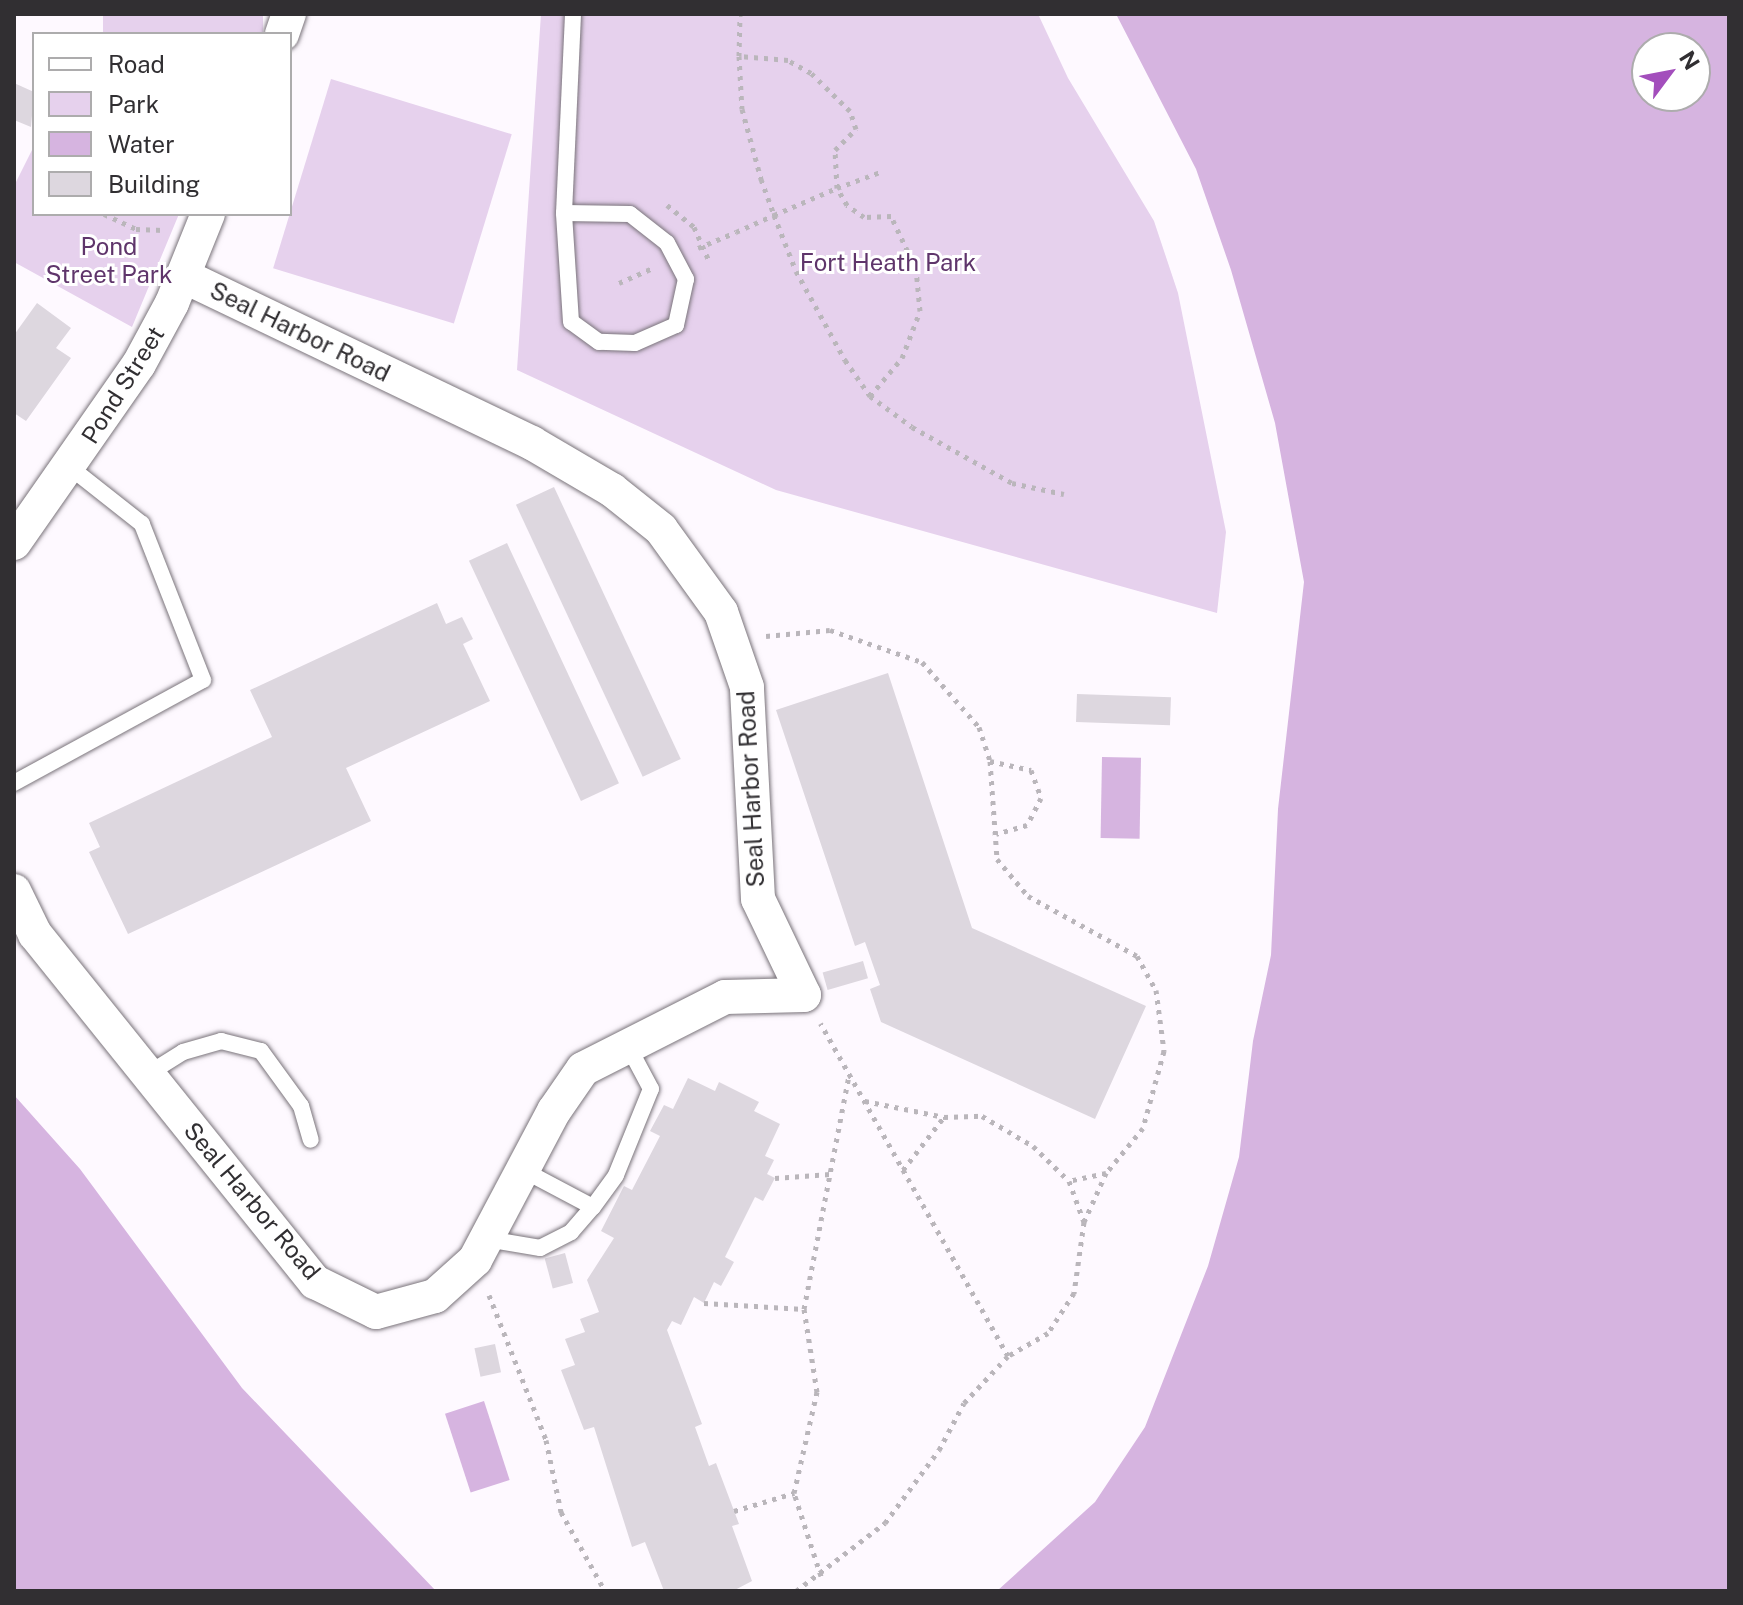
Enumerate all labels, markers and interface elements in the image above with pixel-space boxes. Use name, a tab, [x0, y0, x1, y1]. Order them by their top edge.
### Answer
legend	[32, 32, 292, 216]
north arrow	[1631, 32, 1711, 112]
text: N	[1674, 46, 1705, 75]
text: Road	[108, 50, 165, 78]
text: Park	[108, 90, 159, 118]
text: Water	[108, 130, 175, 158]
text: Building	[108, 170, 200, 198]
park label: Pond Street Park	[45, 233, 173, 289]
park label: Fort Heath Park	[800, 249, 976, 277]
street label: Seal Harbor Road	[205, 276, 395, 388]
street label: Pond Street	[76, 321, 170, 449]
street label: Seal Harbor Road	[731, 690, 771, 888]
street label: Seal Harbor Road	[178, 1116, 326, 1286]

